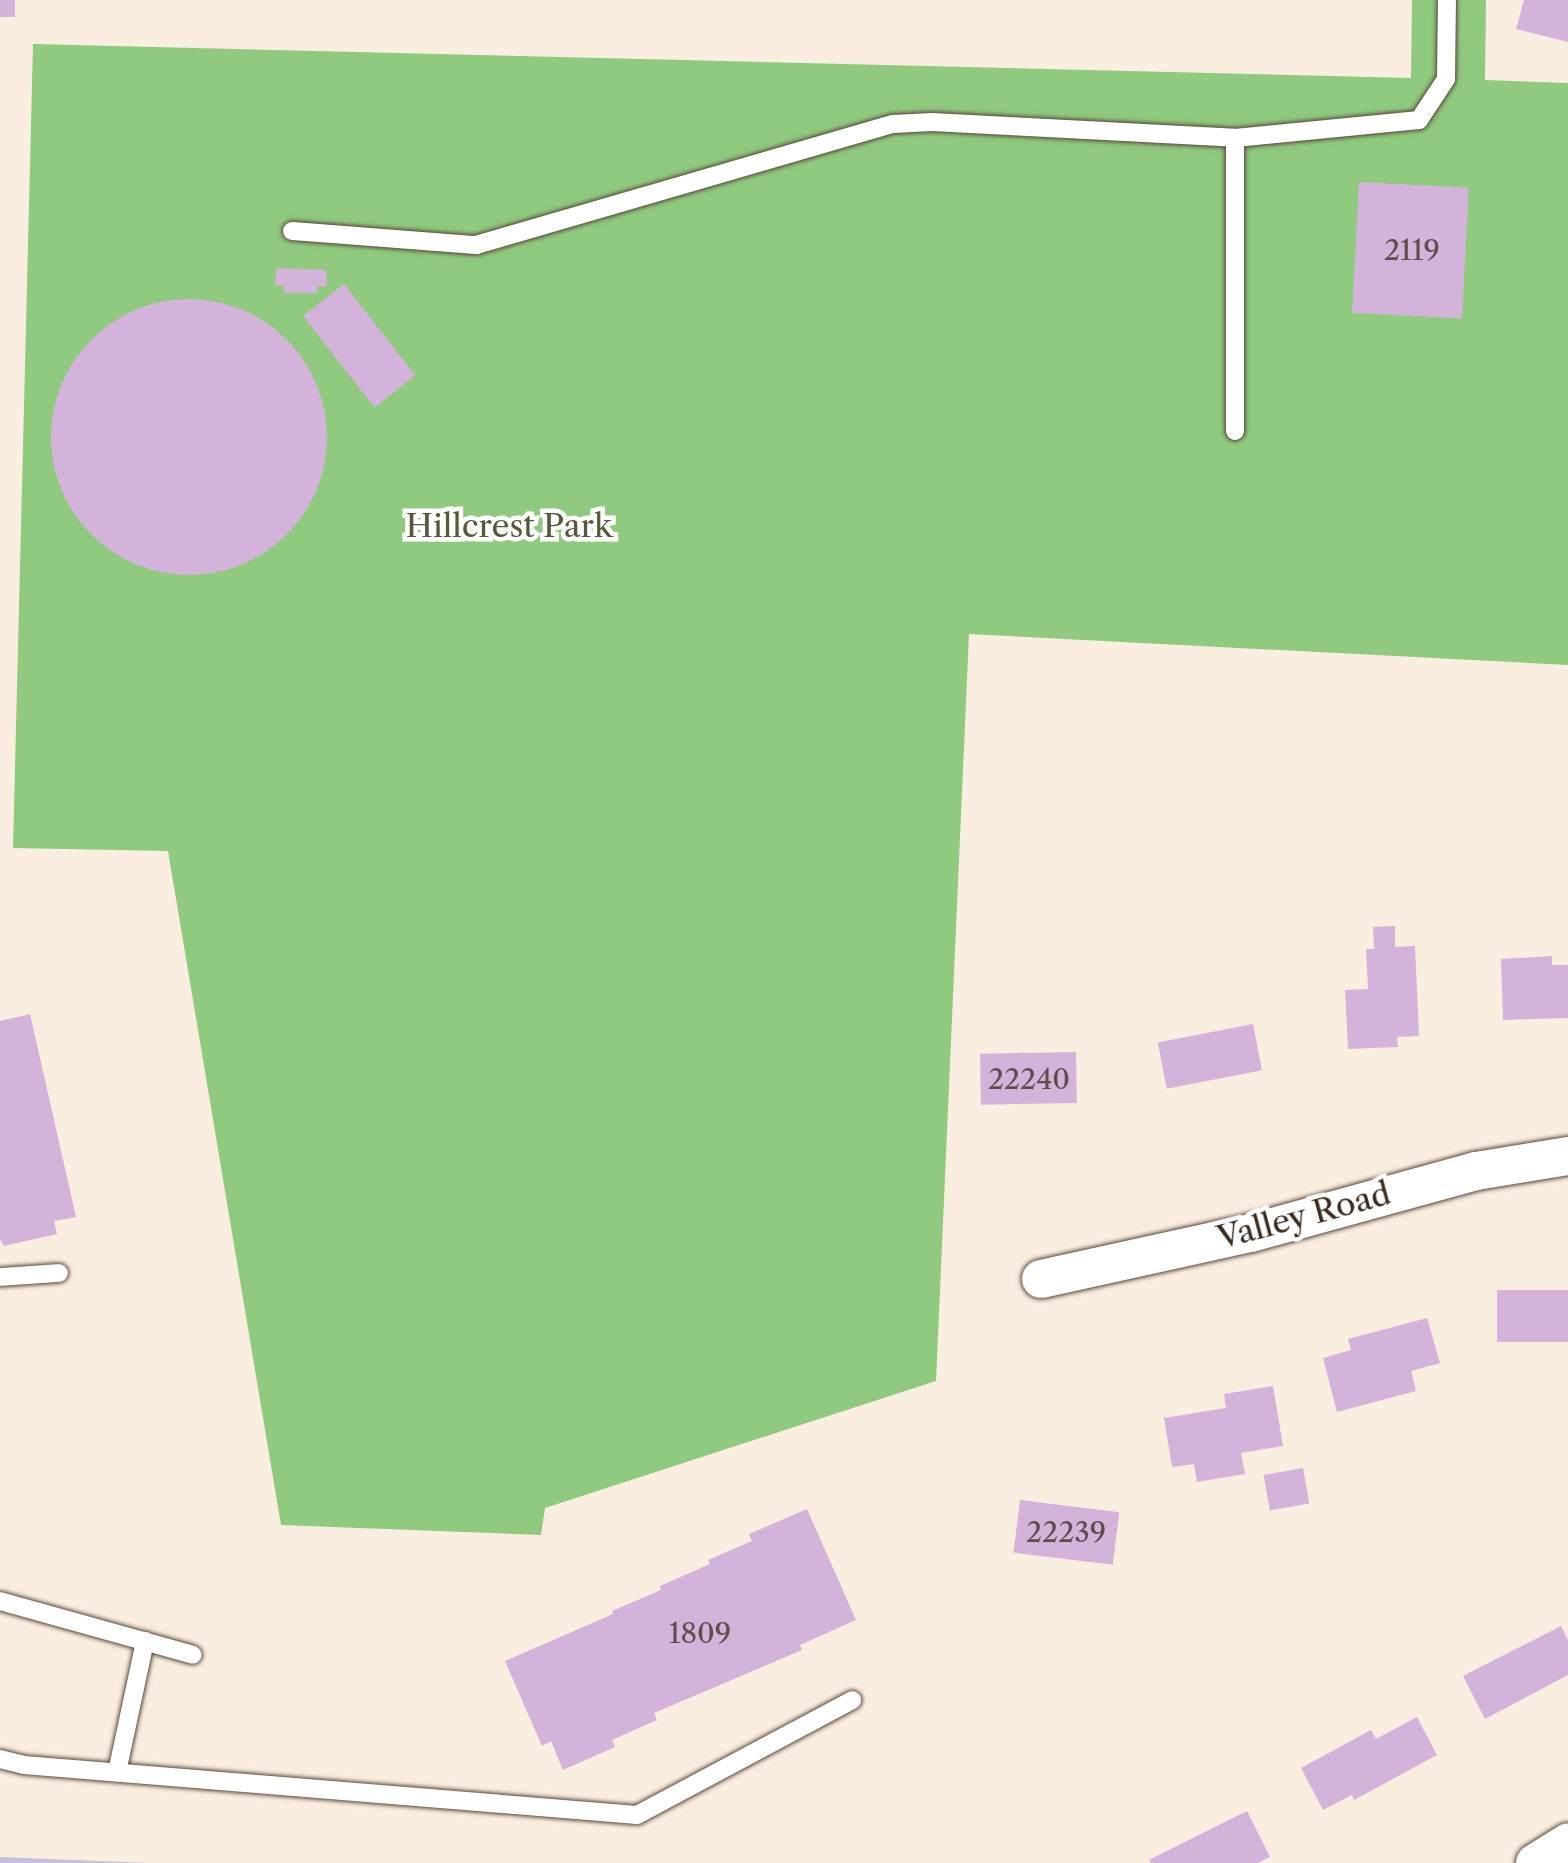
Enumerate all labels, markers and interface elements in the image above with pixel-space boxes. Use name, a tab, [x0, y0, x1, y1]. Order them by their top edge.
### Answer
house number: 2119	[1384, 233, 1440, 267]
park label: Hillcrest Park	[405, 507, 613, 545]
house number: 22240	[988, 1062, 1070, 1096]
street label: Valley Road	[1213, 1174, 1395, 1258]
house number: 22239	[1026, 1515, 1106, 1549]
house number: 1809	[669, 1616, 731, 1650]

